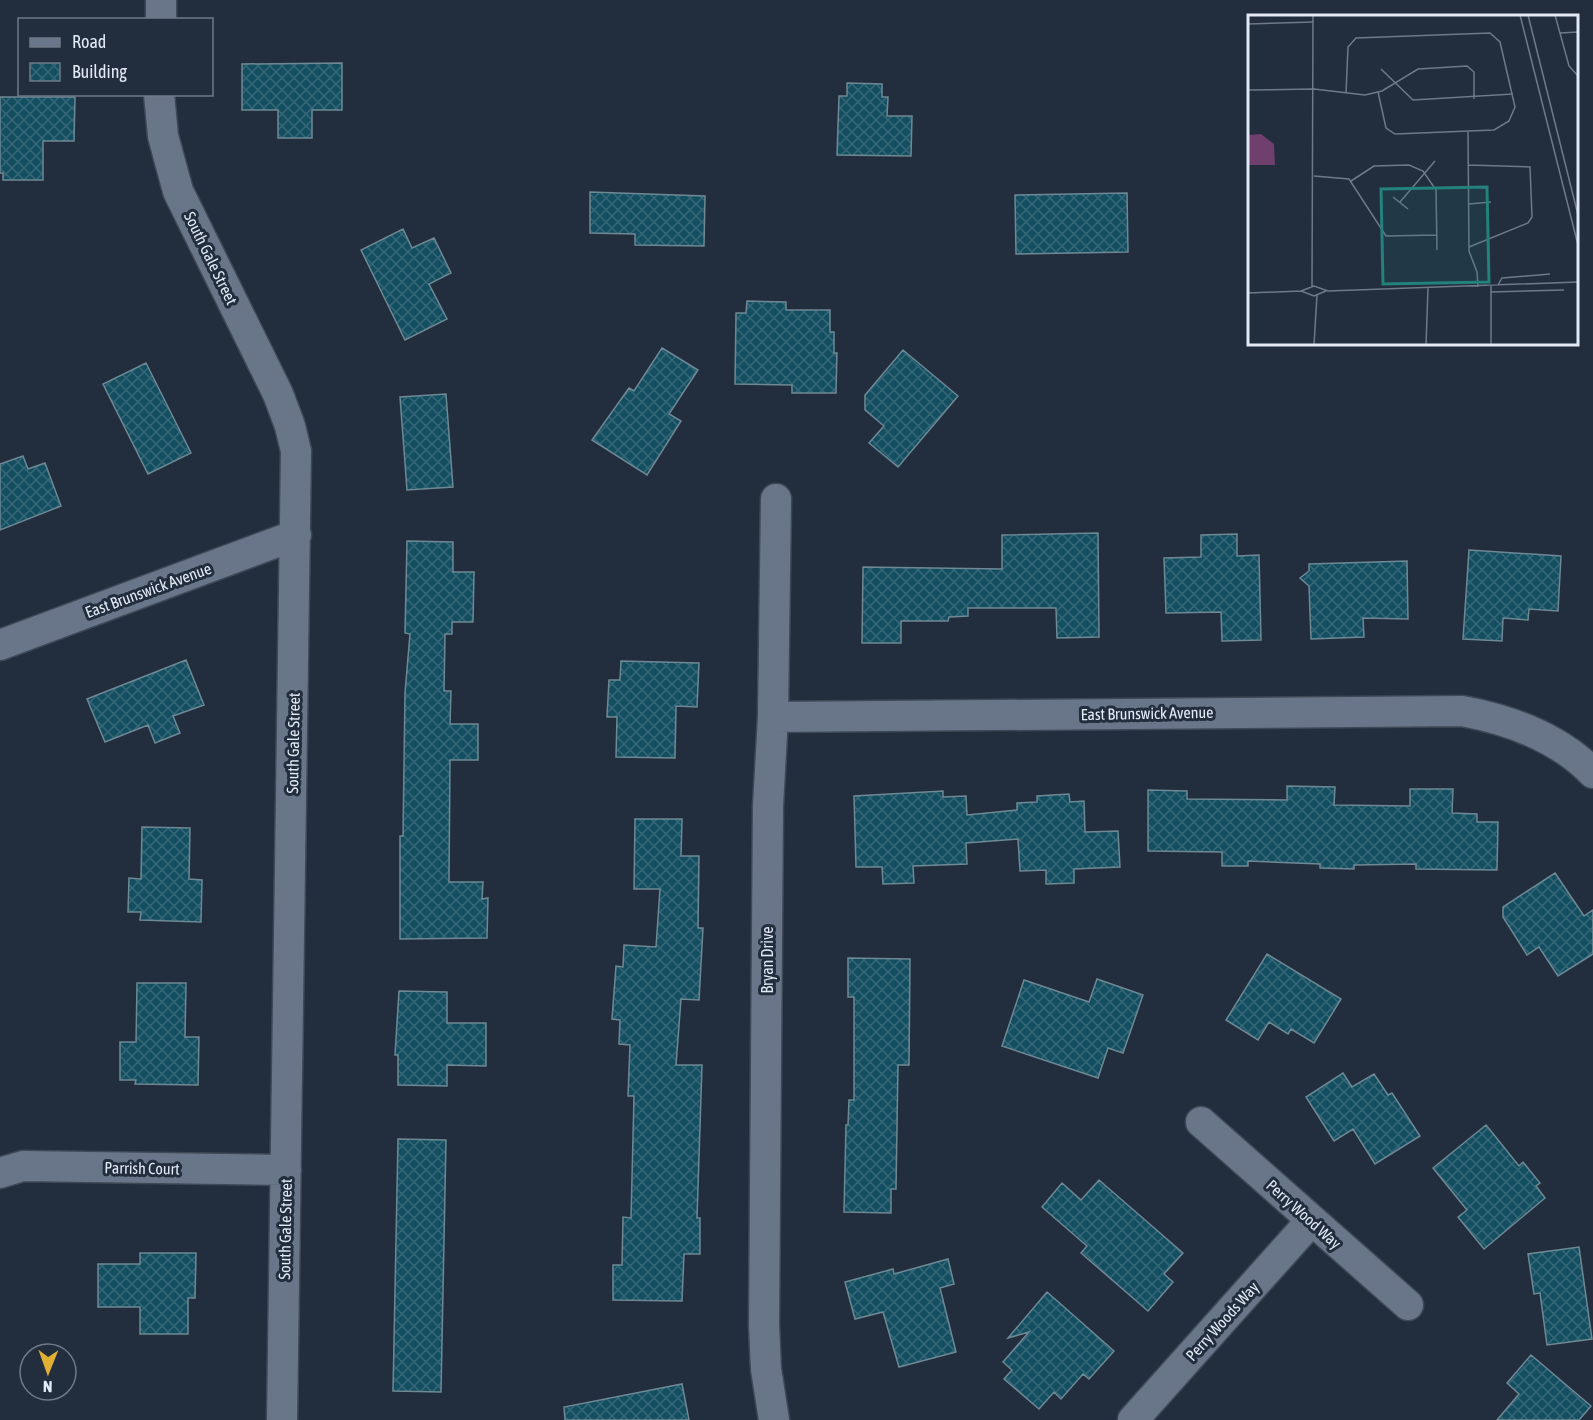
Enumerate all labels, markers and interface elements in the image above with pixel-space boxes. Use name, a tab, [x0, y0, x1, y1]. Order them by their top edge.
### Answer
inset map	[1248, 15, 1578, 345]
legend	[18, 18, 213, 96]
text: Road	[72, 31, 106, 52]
text: Building	[72, 61, 127, 82]
street label: South Gale Street	[181, 209, 241, 308]
street label: East Brunswick Avenue	[83, 559, 213, 621]
street label: South Gale Street	[283, 692, 303, 794]
street label: East Brunswick Avenue	[1080, 703, 1214, 723]
street label: Bryan Drive	[758, 926, 777, 994]
street label: Parrish Court	[104, 1158, 180, 1178]
street label: Perry Wood Way	[1262, 1176, 1345, 1253]
street label: South Gale Street	[275, 1178, 295, 1280]
street label: Perry Woods Way	[1182, 1278, 1263, 1365]
north arrow	[18, 1342, 78, 1402]
text: N	[43, 1378, 53, 1396]

